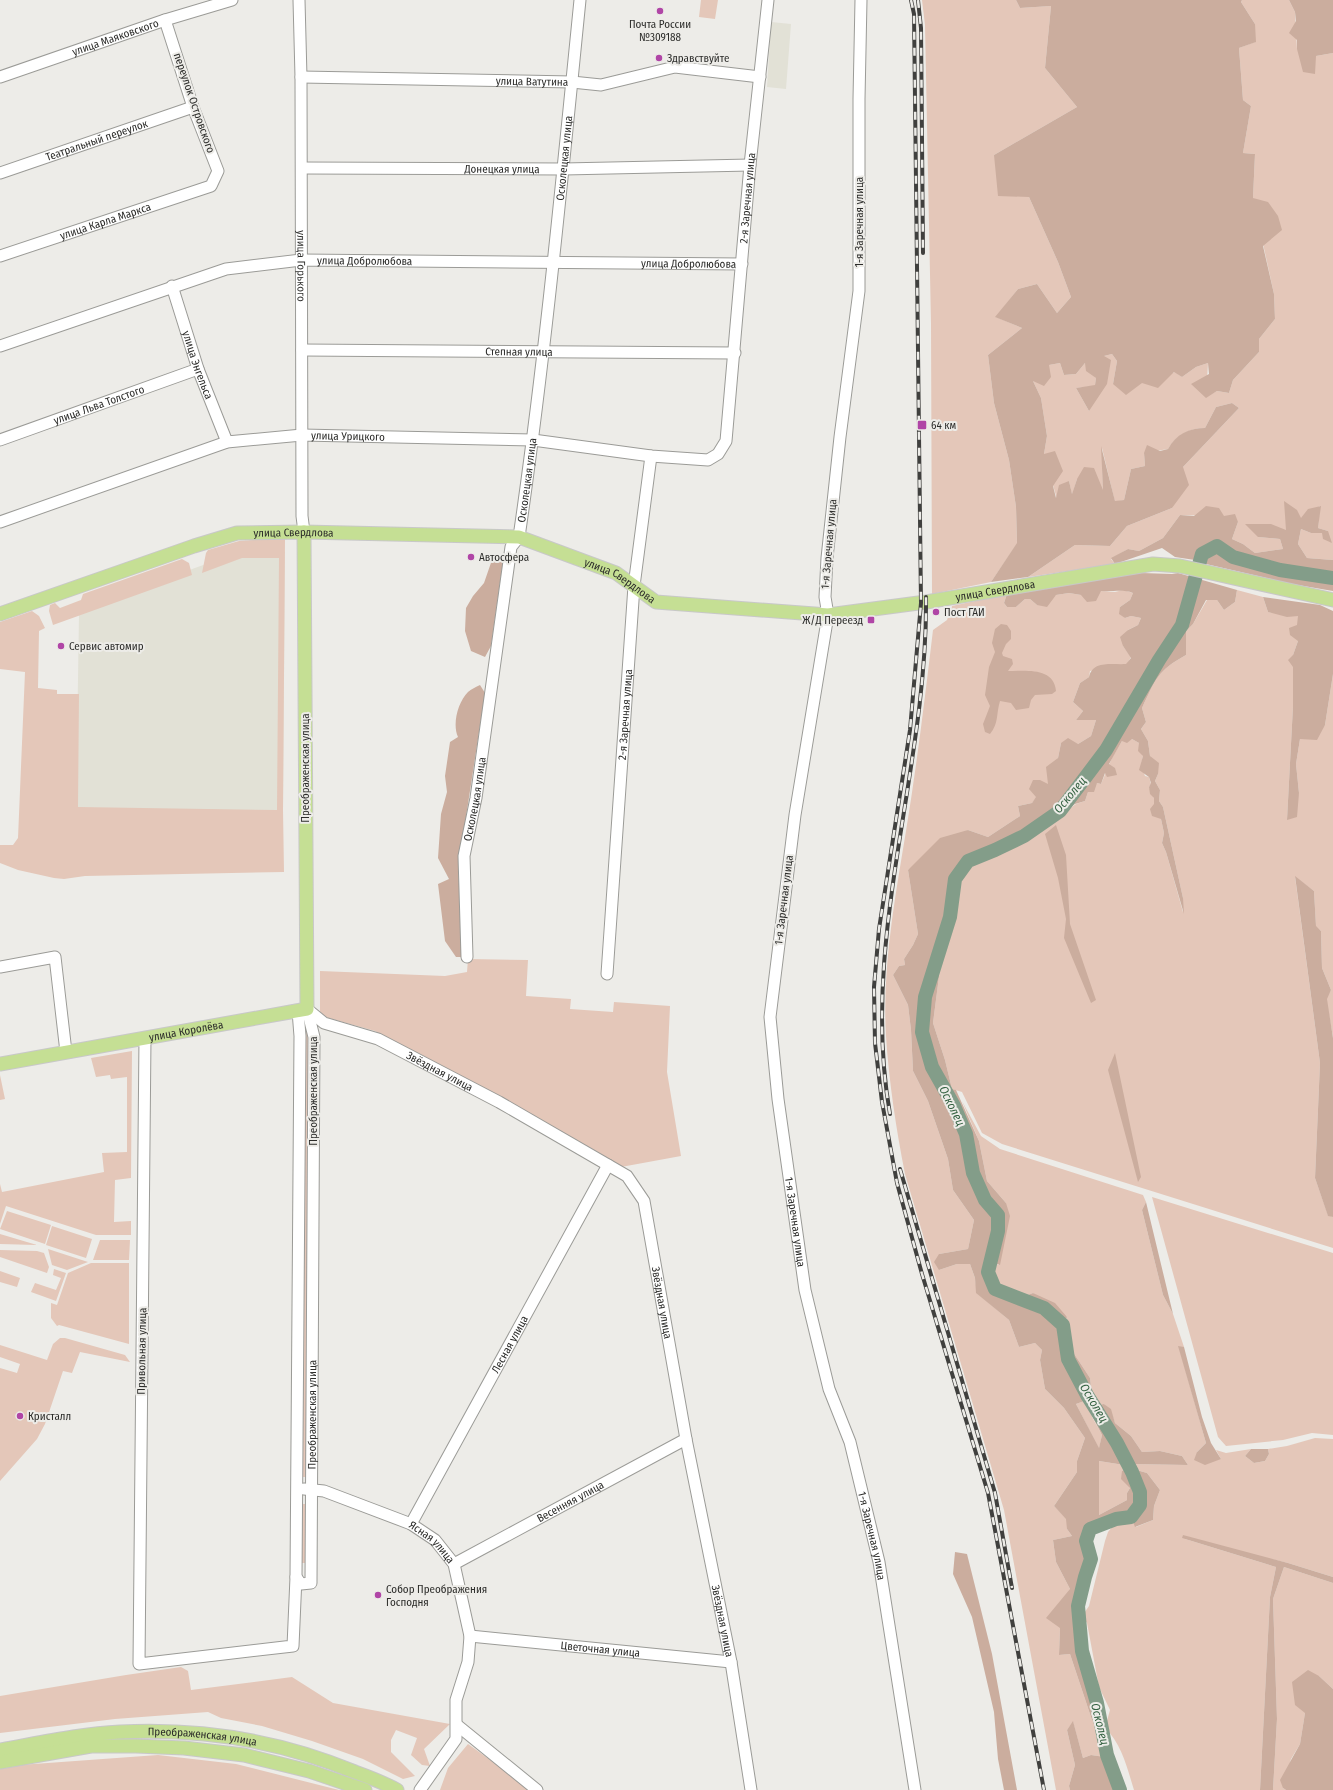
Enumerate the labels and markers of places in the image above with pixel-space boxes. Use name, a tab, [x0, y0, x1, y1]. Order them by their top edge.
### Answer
marker: Почта России №309188	[655, 6, 665, 16]
place label: Почта России №309188	[629, 18, 691, 44]
place label: Здравствуйте	[667, 52, 729, 65]
marker: Здравствуйте	[654, 53, 664, 63]
marker: 64 км	[916, 419, 928, 431]
place label: 64 км	[931, 419, 957, 432]
place label: Автосфера	[479, 551, 529, 564]
marker: Автосфера	[466, 552, 476, 562]
place label: Пост ГАИ	[944, 606, 985, 619]
marker: Пост ГАИ	[931, 607, 941, 617]
place label: Ж/Д Переезд	[802, 614, 863, 627]
marker: Ж/Д Переезд	[866, 615, 876, 625]
place label: Сервис автомир	[69, 640, 144, 653]
marker: Сервис автомир	[56, 641, 66, 651]
place label: Кристалл	[28, 1410, 71, 1423]
marker: Кристалл	[15, 1411, 25, 1421]
place label: Собор Преображения Господня	[386, 1583, 487, 1609]
marker: Собор Преображения Господня	[373, 1590, 383, 1600]

